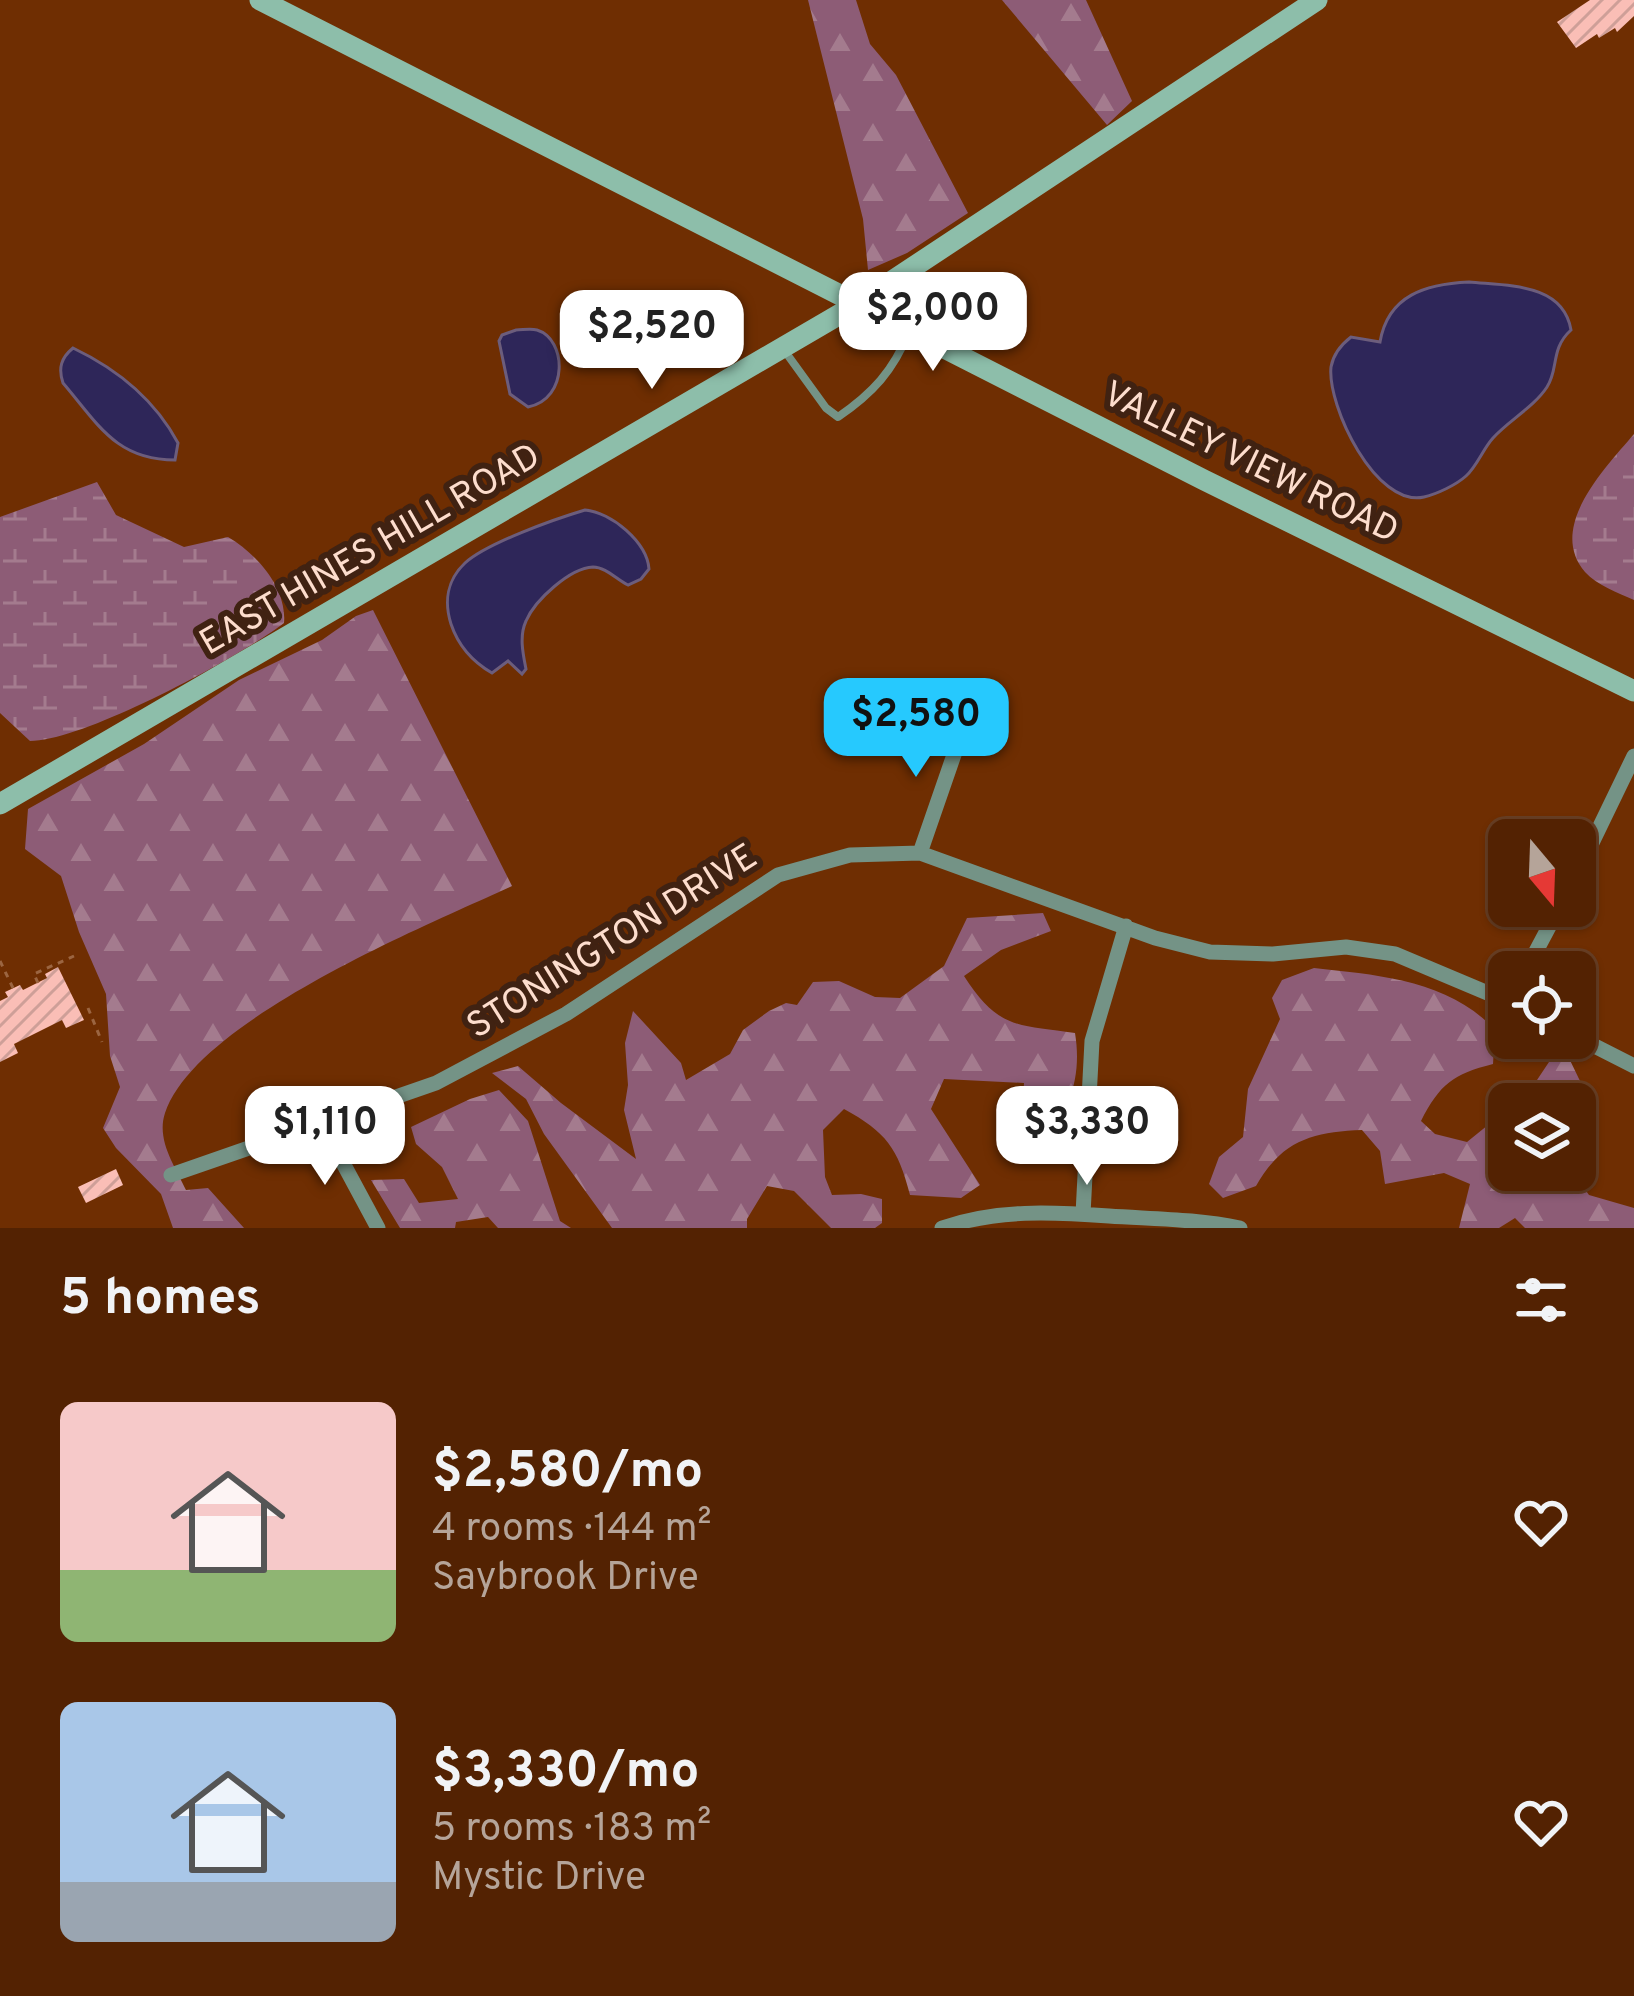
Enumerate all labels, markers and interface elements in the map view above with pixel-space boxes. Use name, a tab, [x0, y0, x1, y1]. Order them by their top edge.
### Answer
pin: $2,000	[835, 272, 1031, 374]
text: $2,000	[866, 286, 1000, 335]
pin: $2,520	[554, 290, 750, 392]
text: $2,520	[587, 304, 717, 353]
street label: VALLEY VIEW ROAD	[1095, 372, 1405, 556]
street label: EAST HINES HILL ROAD	[192, 435, 550, 667]
pin: $2,580	[818, 678, 1014, 780]
text: $2,580	[851, 692, 981, 741]
north arrow	[1488, 819, 1596, 927]
map controls	[1488, 819, 1596, 1191]
street label: STONINGTON DRIVE	[459, 835, 767, 1051]
button: locate	[1488, 951, 1596, 1059]
button: layers	[1488, 1083, 1596, 1191]
pin: $1,110	[227, 1086, 423, 1188]
pin: $3,330	[989, 1086, 1185, 1188]
text: $1,110	[272, 1100, 378, 1149]
text: $3,330	[1023, 1100, 1151, 1149]
icon: filters	[1508, 1267, 1574, 1333]
text: 5 homes	[60, 1268, 261, 1333]
text: $2,580/mo	[432, 1441, 703, 1506]
icon: home	[156, 1450, 300, 1594]
icon: heart	[1508, 1489, 1574, 1555]
text: 4 rooms · 144 m²	[432, 1506, 712, 1555]
text: Saybrook Drive	[432, 1555, 699, 1604]
text: $3,330/mo	[432, 1741, 699, 1806]
icon: home	[156, 1750, 300, 1894]
icon: heart	[1508, 1789, 1574, 1855]
text: 5 rooms · 183 m²	[432, 1806, 711, 1855]
text: Mystic Drive	[432, 1855, 646, 1904]

